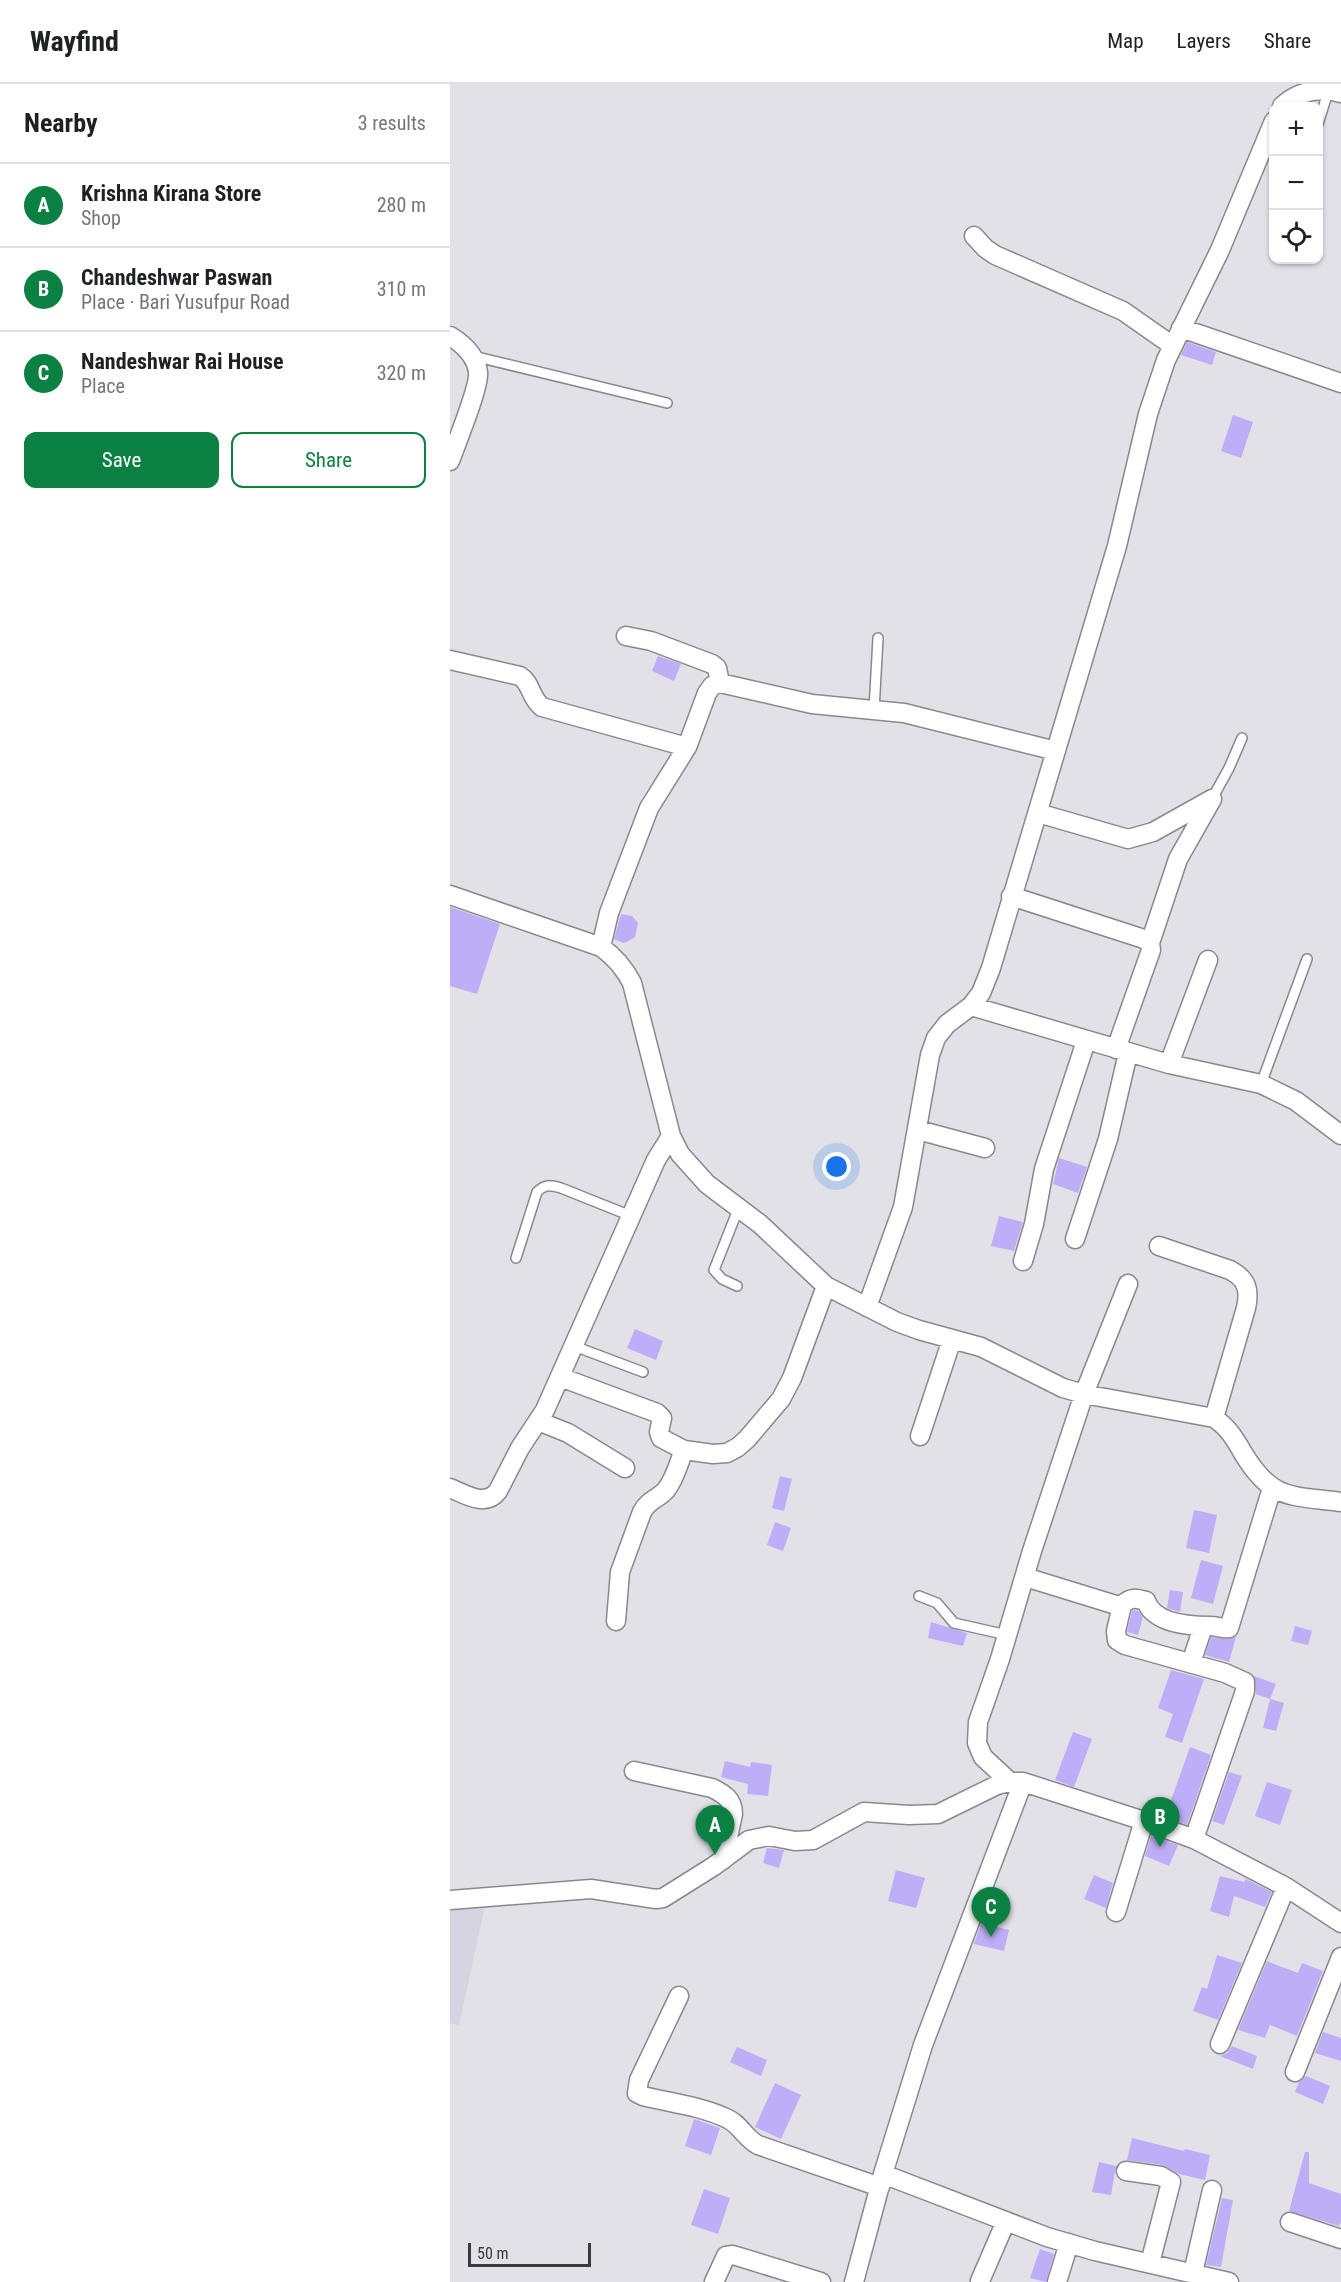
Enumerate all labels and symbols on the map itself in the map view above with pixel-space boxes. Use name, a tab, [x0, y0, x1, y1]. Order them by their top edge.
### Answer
your location	[822, 1152, 851, 1181]
pin: B	[1140, 1798, 1180, 1847]
pin: A	[696, 1806, 734, 1855]
pin: C	[972, 1888, 1010, 1937]
scale bar	[468, 2240, 591, 2268]

